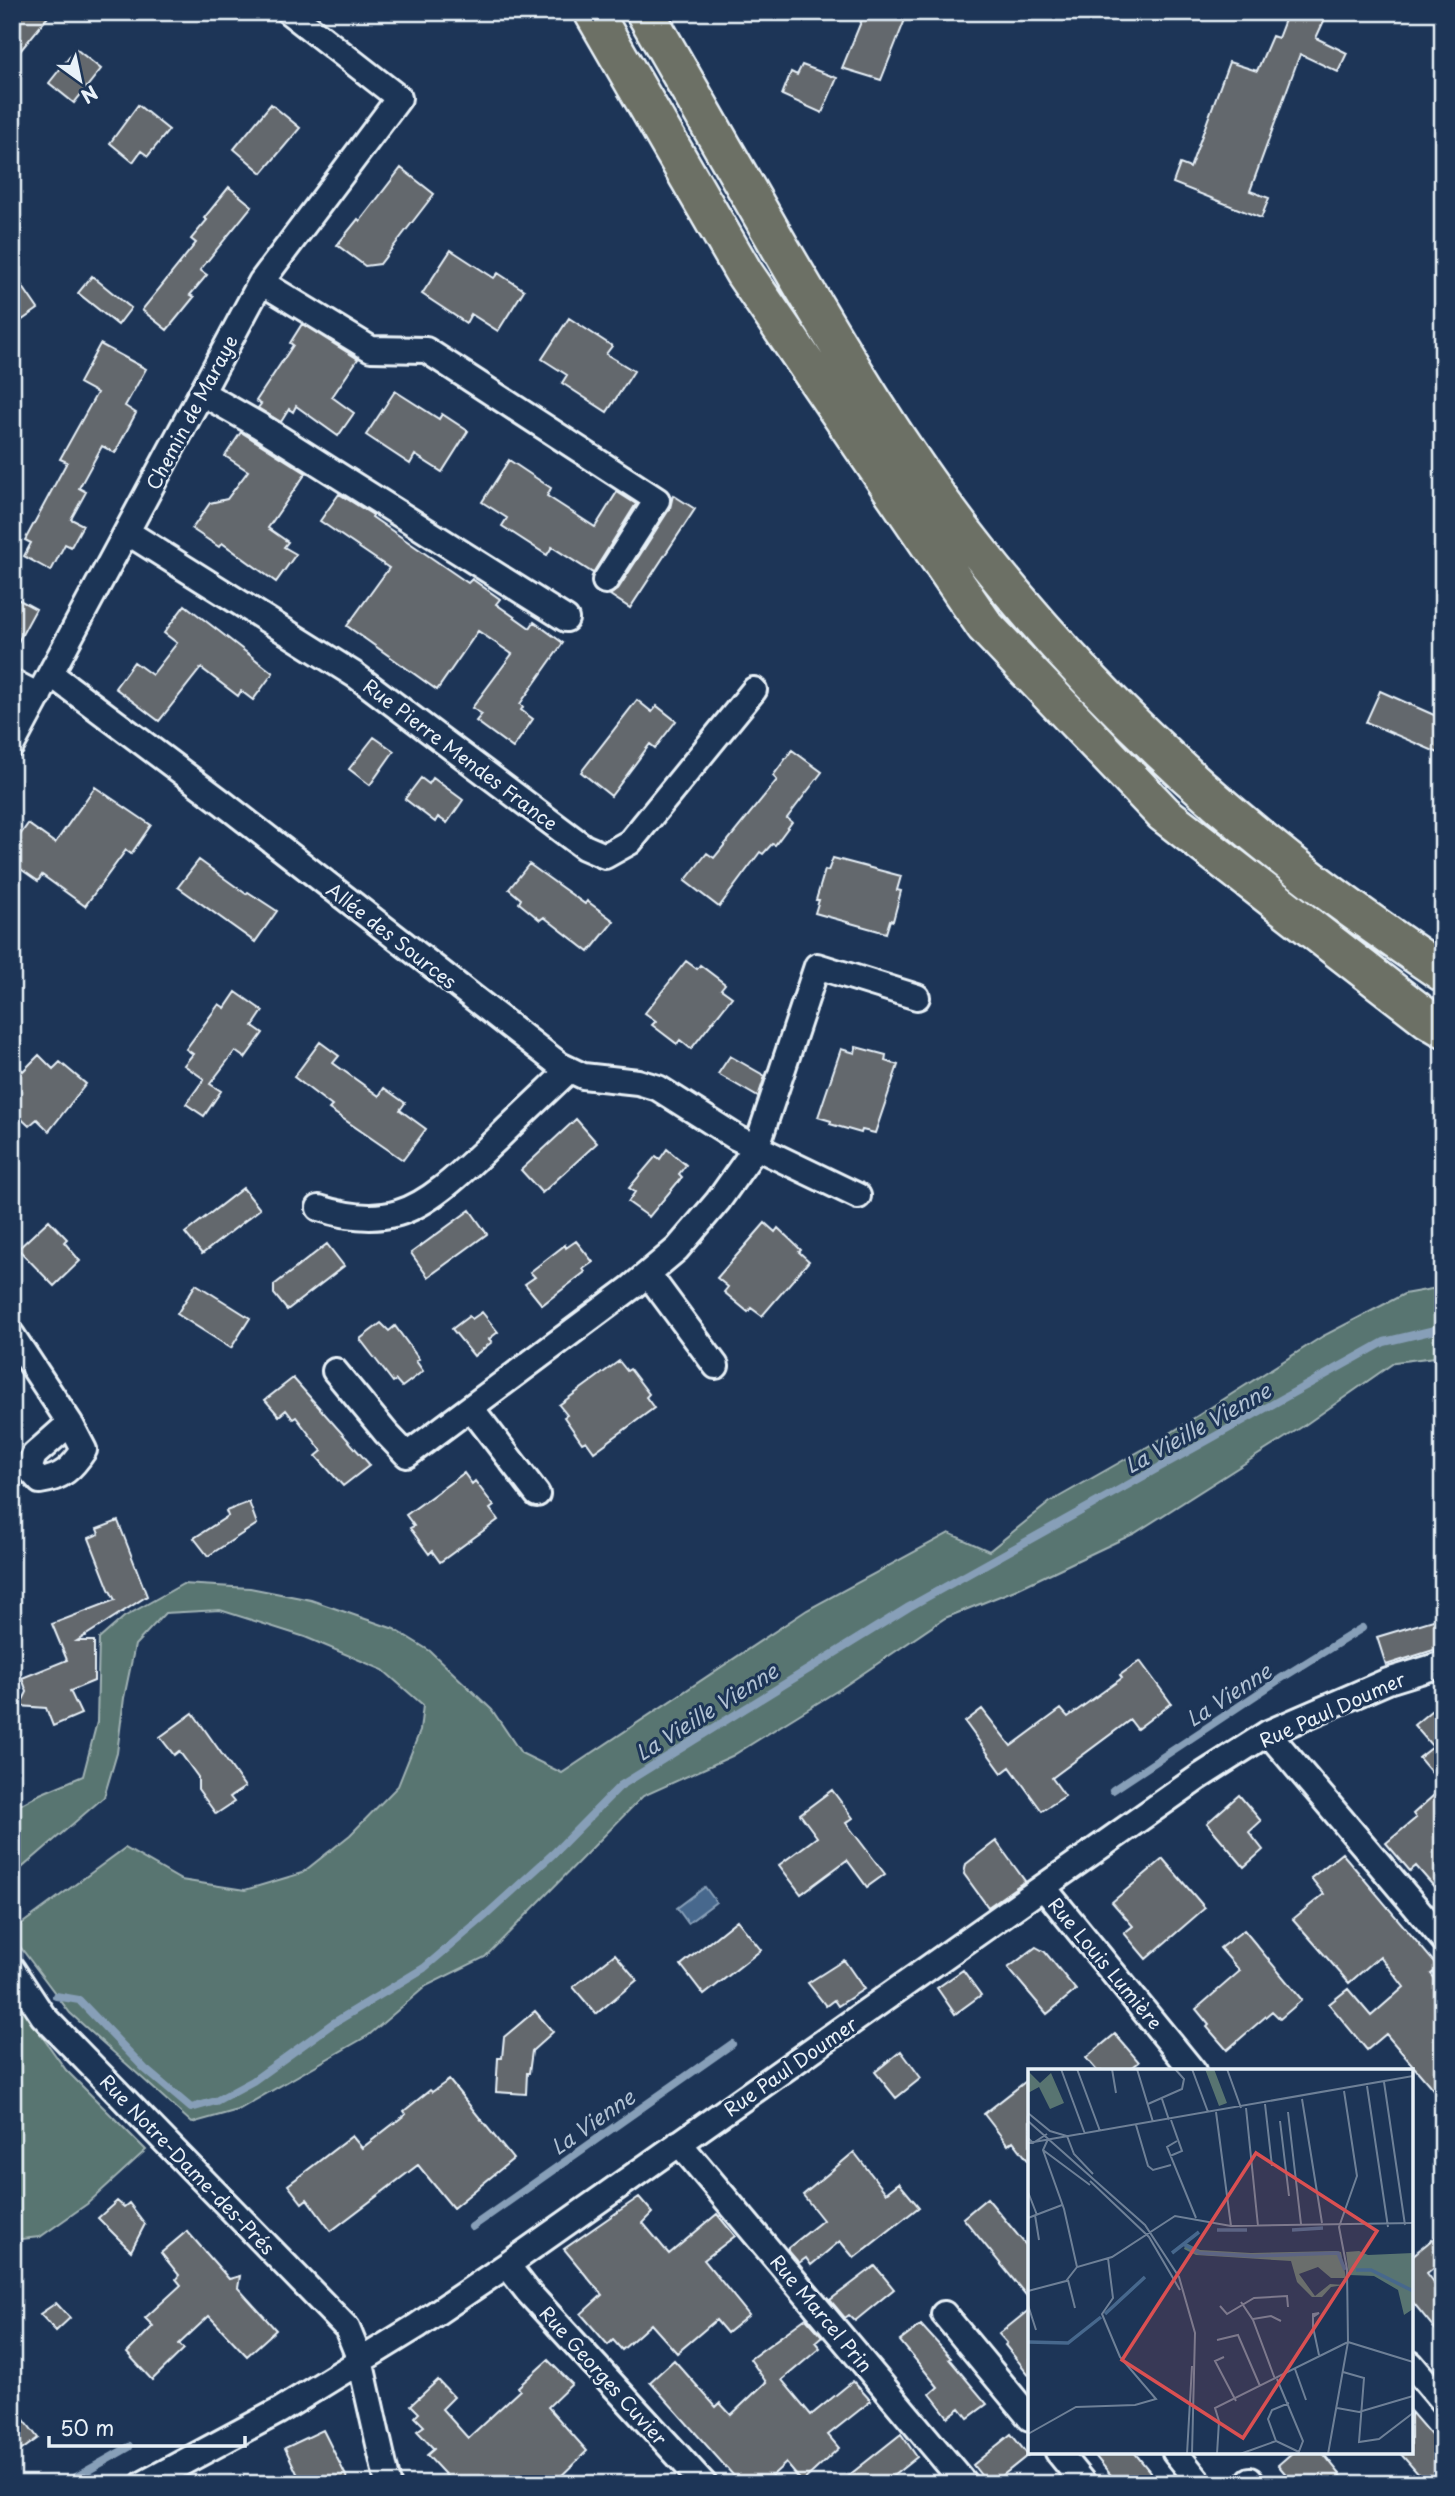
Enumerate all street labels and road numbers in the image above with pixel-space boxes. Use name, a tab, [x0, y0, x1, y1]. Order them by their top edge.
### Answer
street label: Chemin de Maraye	[138, 330, 244, 494]
street label: Rue Pierre Mendes France	[358, 671, 564, 837]
street label: Allée des Sources	[321, 875, 463, 995]
street label: Rue Paul Doumer	[1255, 1664, 1410, 1754]
street label: Rue Louis Lumière	[1042, 1891, 1170, 2035]
street label: Rue Paul Doumer	[718, 2009, 863, 2123]
street label: Rue Notre-Dame-des-Prés	[94, 2068, 282, 2260]
street label: Rue Marcel Prin	[764, 2248, 880, 2378]
street label: Rue Georges Cuvier	[534, 2299, 674, 2451]

